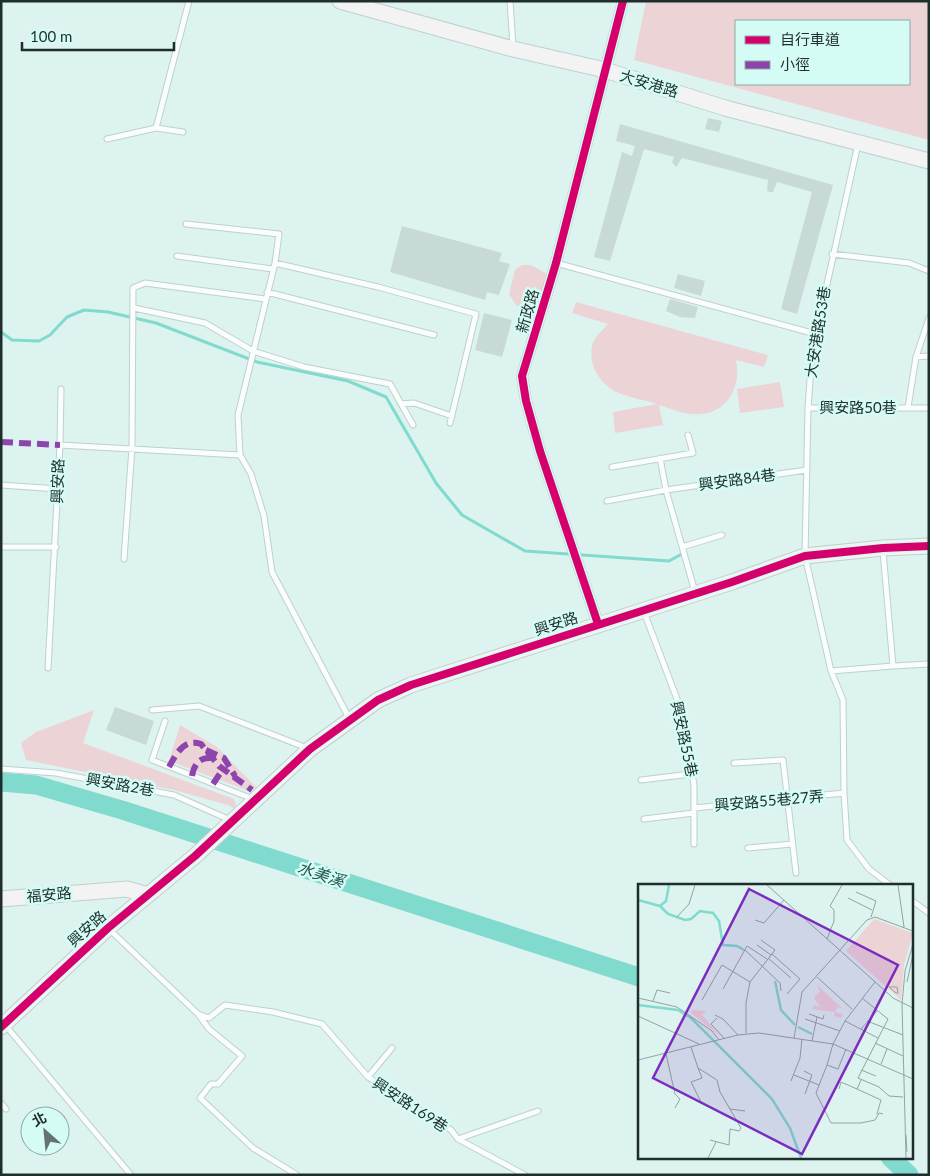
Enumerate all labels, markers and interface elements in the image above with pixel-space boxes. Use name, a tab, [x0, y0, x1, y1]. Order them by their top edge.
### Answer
scale bar	[22, 20, 175, 52]
legend	[735, 20, 910, 85]
text: 100 m	[30, 27, 72, 45]
text: 自行車道	[780, 30, 840, 48]
text: 小徑	[780, 55, 810, 73]
street label: 大安港路	[618, 66, 681, 100]
street label: 大安港路53巷	[801, 285, 833, 379]
street label: 新政路	[512, 287, 542, 335]
street label: 興安路50巷	[819, 398, 897, 416]
street label: 興安路	[47, 458, 67, 504]
street label: 興安路84巷	[697, 465, 776, 493]
street label: 興安路	[532, 608, 580, 639]
street label: 興安路55巷	[668, 699, 702, 779]
street label: 興安路2巷	[85, 769, 156, 799]
street label: 興安路55巷27弄	[713, 786, 824, 814]
water label: 水美溪	[295, 857, 349, 891]
street label: 福安路	[26, 883, 72, 905]
inset map	[638, 884, 912, 1158]
street label: 興安路	[64, 907, 109, 950]
street label: 興安路169巷	[370, 1073, 452, 1135]
north arrow	[20, 1106, 70, 1156]
text: 北	[29, 1108, 49, 1130]

